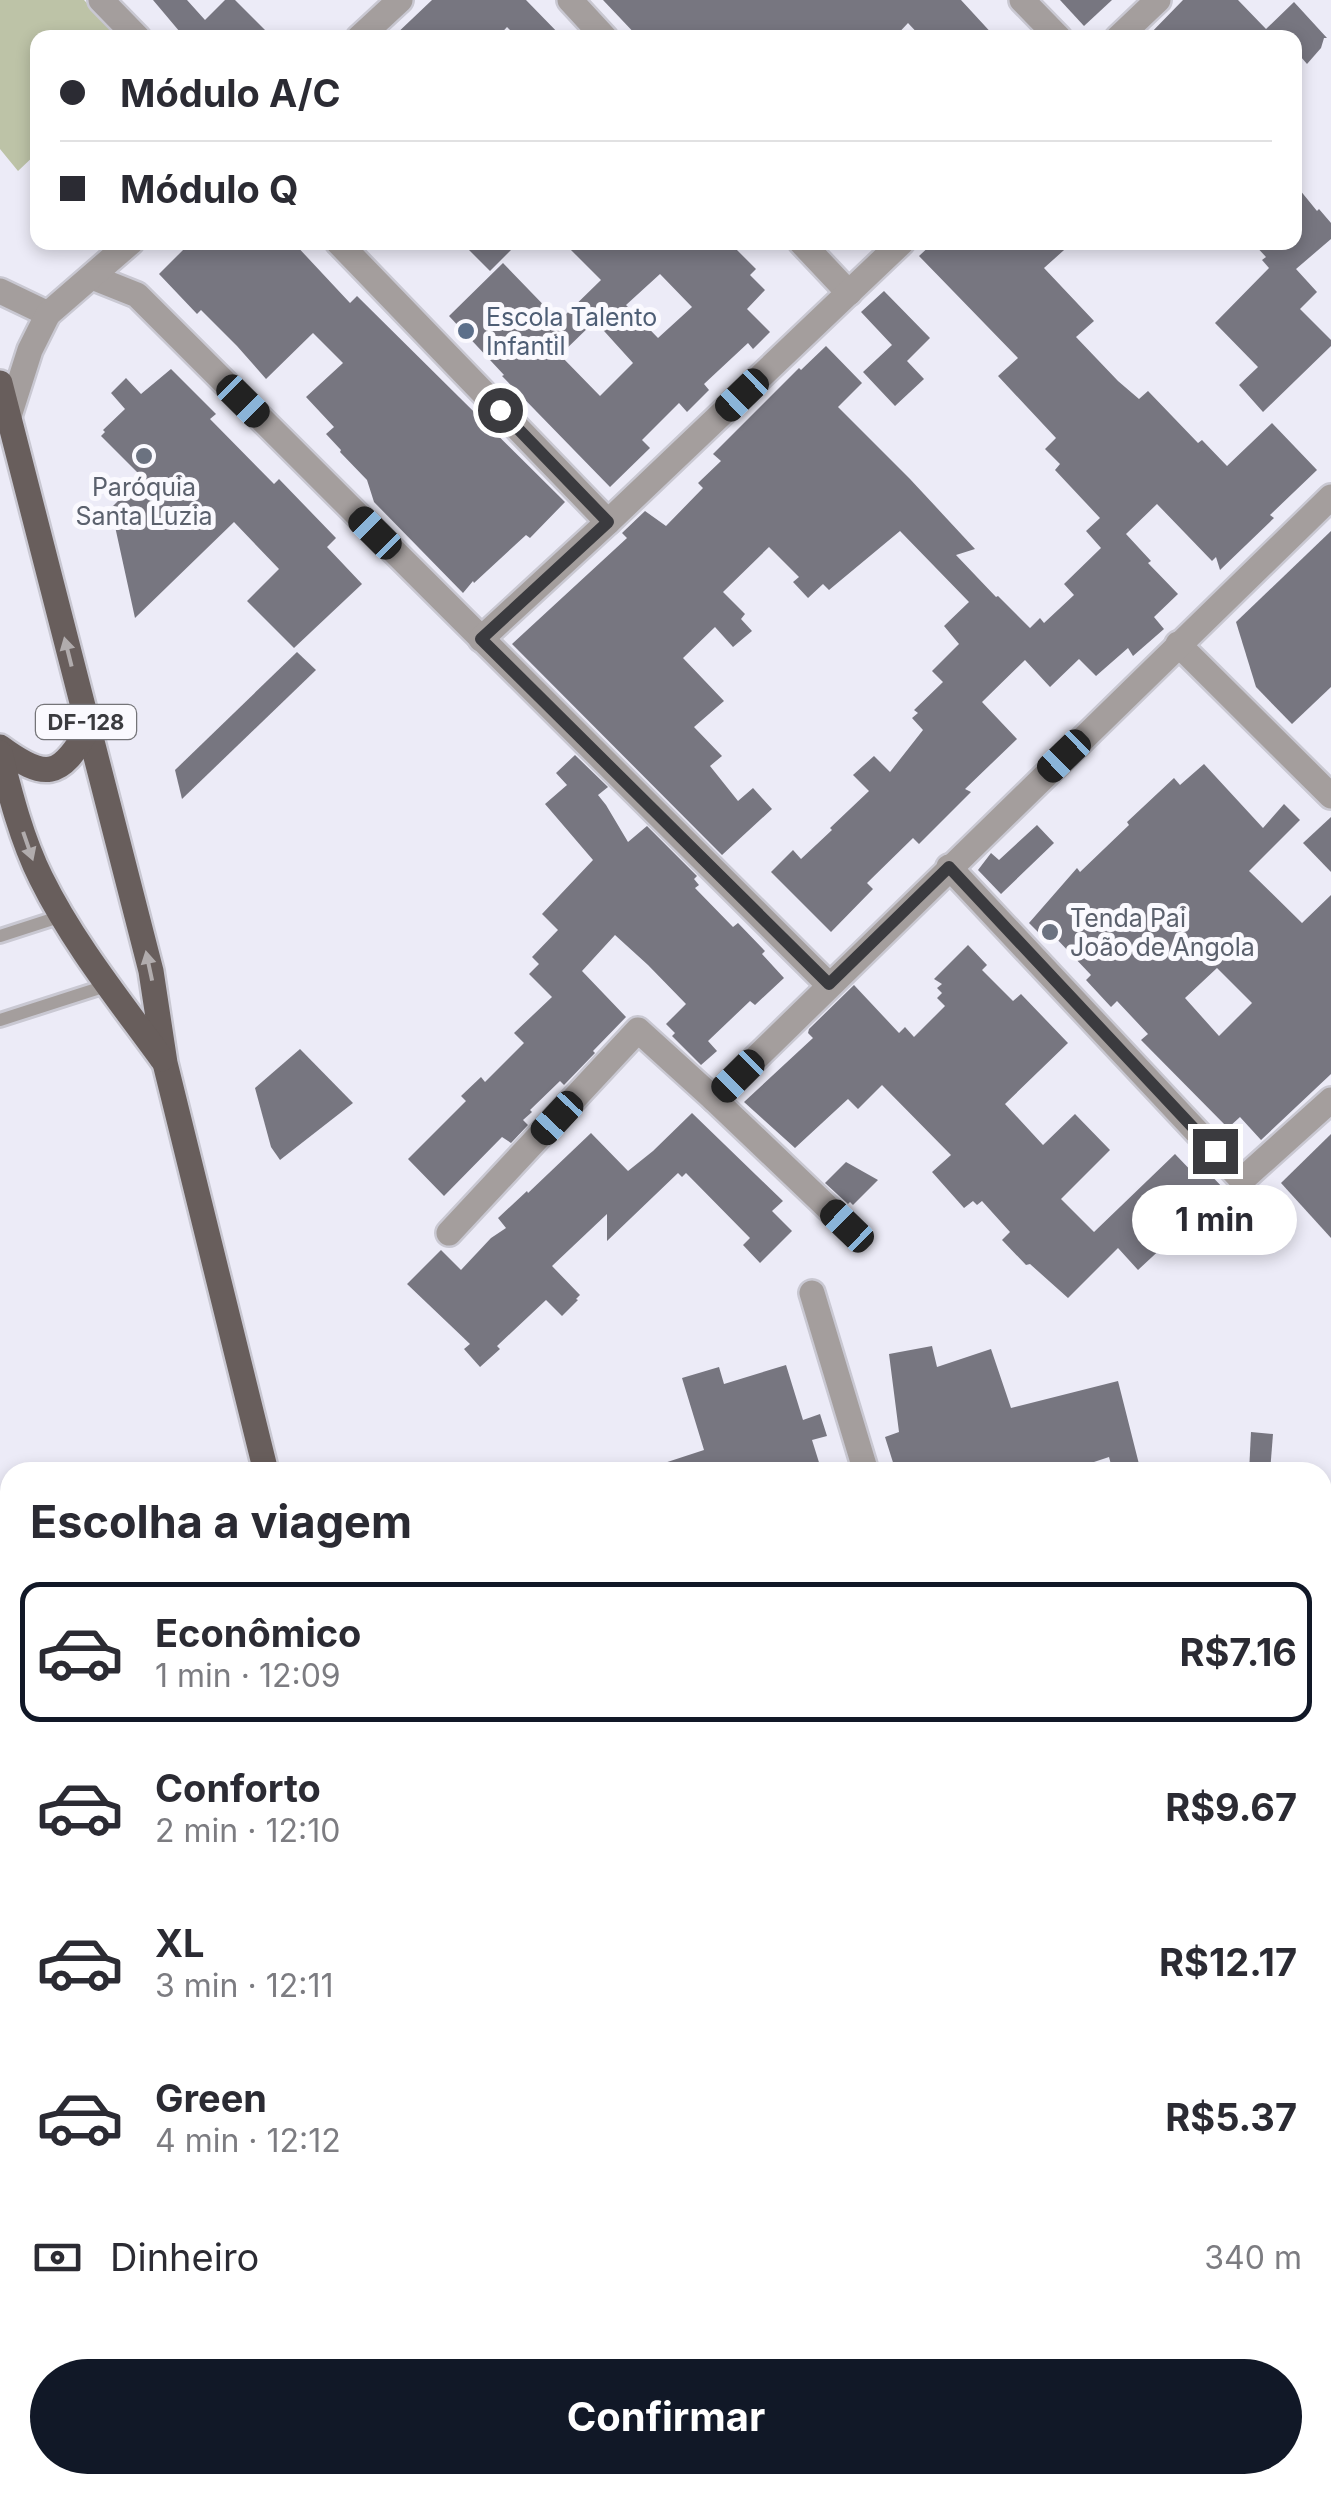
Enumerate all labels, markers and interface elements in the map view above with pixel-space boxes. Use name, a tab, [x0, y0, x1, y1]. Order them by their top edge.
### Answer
text: Módulo A/C	[120, 70, 341, 116]
text: Módulo Q	[120, 166, 298, 212]
place label: Escola Talento Infantil	[486, 302, 657, 361]
marker: Escola Talento Infantil	[455, 320, 477, 342]
car	[710, 363, 774, 427]
car	[211, 369, 275, 433]
route start	[478, 388, 523, 433]
marker: Paróquia Santa Luzia	[133, 445, 155, 467]
place label: Paróquia Santa Luzia	[75, 472, 213, 531]
car	[343, 501, 407, 565]
one-way arrow	[60, 636, 76, 667]
road number: DF-128	[36, 705, 136, 739]
car	[1032, 724, 1096, 788]
one-way arrow	[22, 832, 37, 862]
place label: Tenda Pai João de Angola	[1070, 903, 1255, 962]
marker: Tenda Pai João de Angola	[1039, 921, 1061, 943]
one-way arrow	[141, 950, 157, 981]
car	[706, 1044, 770, 1108]
car	[526, 1086, 588, 1150]
route end	[1193, 1129, 1238, 1174]
callout: 1 min	[1132, 1186, 1298, 1256]
car	[815, 1194, 879, 1258]
text: 1 min	[1175, 1200, 1254, 1239]
text: Escolha a viagem	[30, 1494, 412, 1549]
icon: car	[35, 1607, 125, 1697]
text: Econômico	[155, 1610, 361, 1656]
text: R$7.16	[1179, 1629, 1297, 1675]
text: 1 min · 12:09	[155, 1656, 341, 1695]
icon: car	[35, 1762, 125, 1852]
text: Conforto	[155, 1765, 321, 1811]
text: R$9.67	[1165, 1784, 1297, 1830]
text: 2 min · 12:10	[155, 1811, 340, 1850]
icon: car	[35, 1917, 125, 2007]
text: XL	[155, 1920, 205, 1966]
text: R$12.17	[1159, 1939, 1297, 1985]
text: 3 min · 12:11	[155, 1966, 333, 2005]
icon: car	[35, 2072, 125, 2162]
text: Green	[155, 2075, 267, 2121]
text: R$5.37	[1165, 2094, 1297, 2140]
text: 4 min · 12:12	[155, 2121, 341, 2160]
icon: cash	[30, 2230, 85, 2285]
text: Dinheiro	[110, 2234, 259, 2280]
text: 340 m	[1204, 2238, 1302, 2277]
button: Confirmar	[30, 2359, 1302, 2474]

